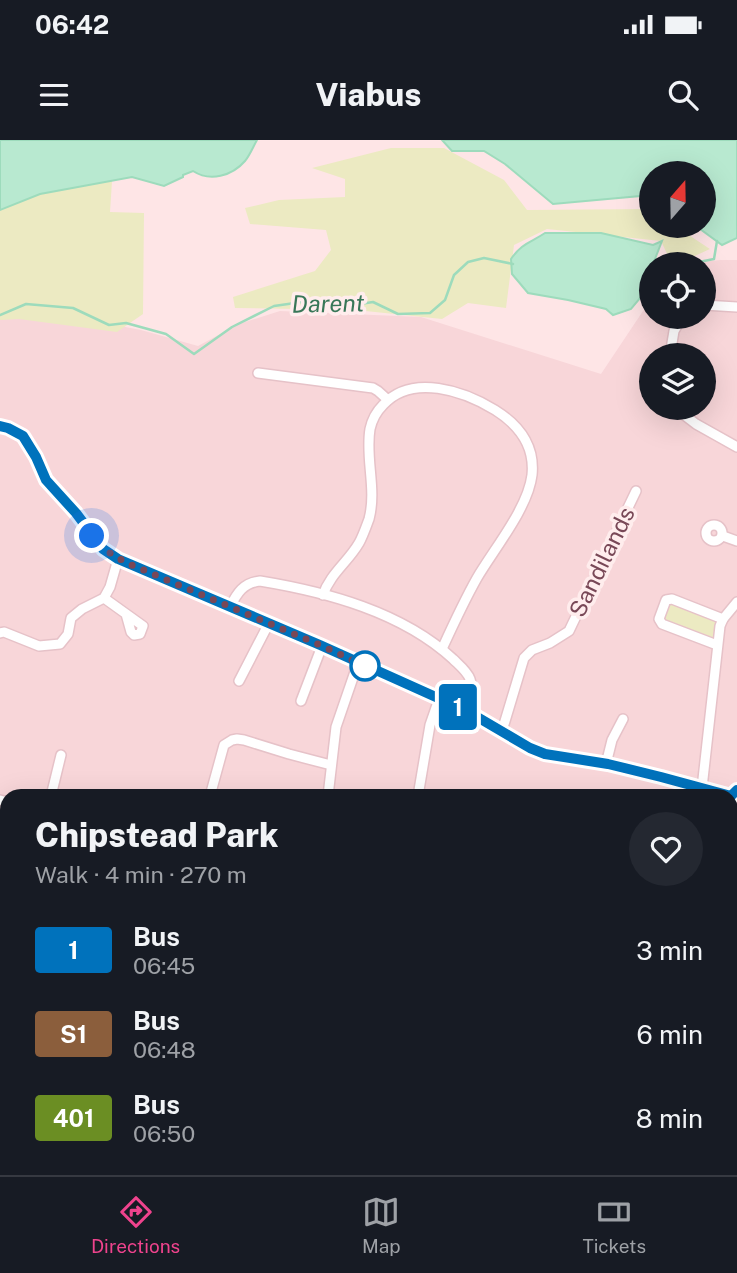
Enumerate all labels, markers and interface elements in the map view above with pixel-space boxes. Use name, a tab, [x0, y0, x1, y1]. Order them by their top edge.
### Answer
text: 06:42	[35, 9, 109, 40]
icon: menu	[35, 76, 73, 114]
text: Viabus	[315, 76, 422, 113]
icon: search	[664, 76, 702, 114]
north arrow	[639, 161, 716, 238]
map controls	[639, 161, 716, 420]
button: locate	[639, 252, 716, 329]
water label: Darent	[291, 288, 365, 318]
button: layers	[639, 343, 716, 420]
street label: Sandilands	[563, 502, 640, 621]
your location	[74, 518, 109, 553]
unlabelled marker	[350, 651, 380, 681]
line badge: 1	[435, 684, 481, 730]
text: 1	[453, 693, 463, 721]
button: heart	[629, 812, 703, 886]
text: Chipstead Park	[35, 816, 278, 854]
text: Walk · 4 min · 270 m	[35, 861, 247, 888]
text: Bus	[133, 921, 180, 952]
text: 3 min	[636, 935, 703, 966]
text: 1	[68, 936, 79, 964]
text: 06:45	[133, 952, 195, 979]
text: Bus	[133, 1005, 180, 1036]
text: 6 min	[636, 1019, 703, 1050]
text: S1	[60, 1020, 87, 1048]
text: 06:48	[133, 1036, 196, 1063]
text: Bus	[133, 1089, 180, 1120]
text: 8 min	[636, 1103, 703, 1134]
text: 401	[53, 1104, 94, 1132]
text: 06:50	[133, 1120, 195, 1147]
tab: Directions	[91, 1193, 180, 1257]
tab: Map	[362, 1193, 401, 1257]
tab: Tickets	[582, 1193, 646, 1257]

